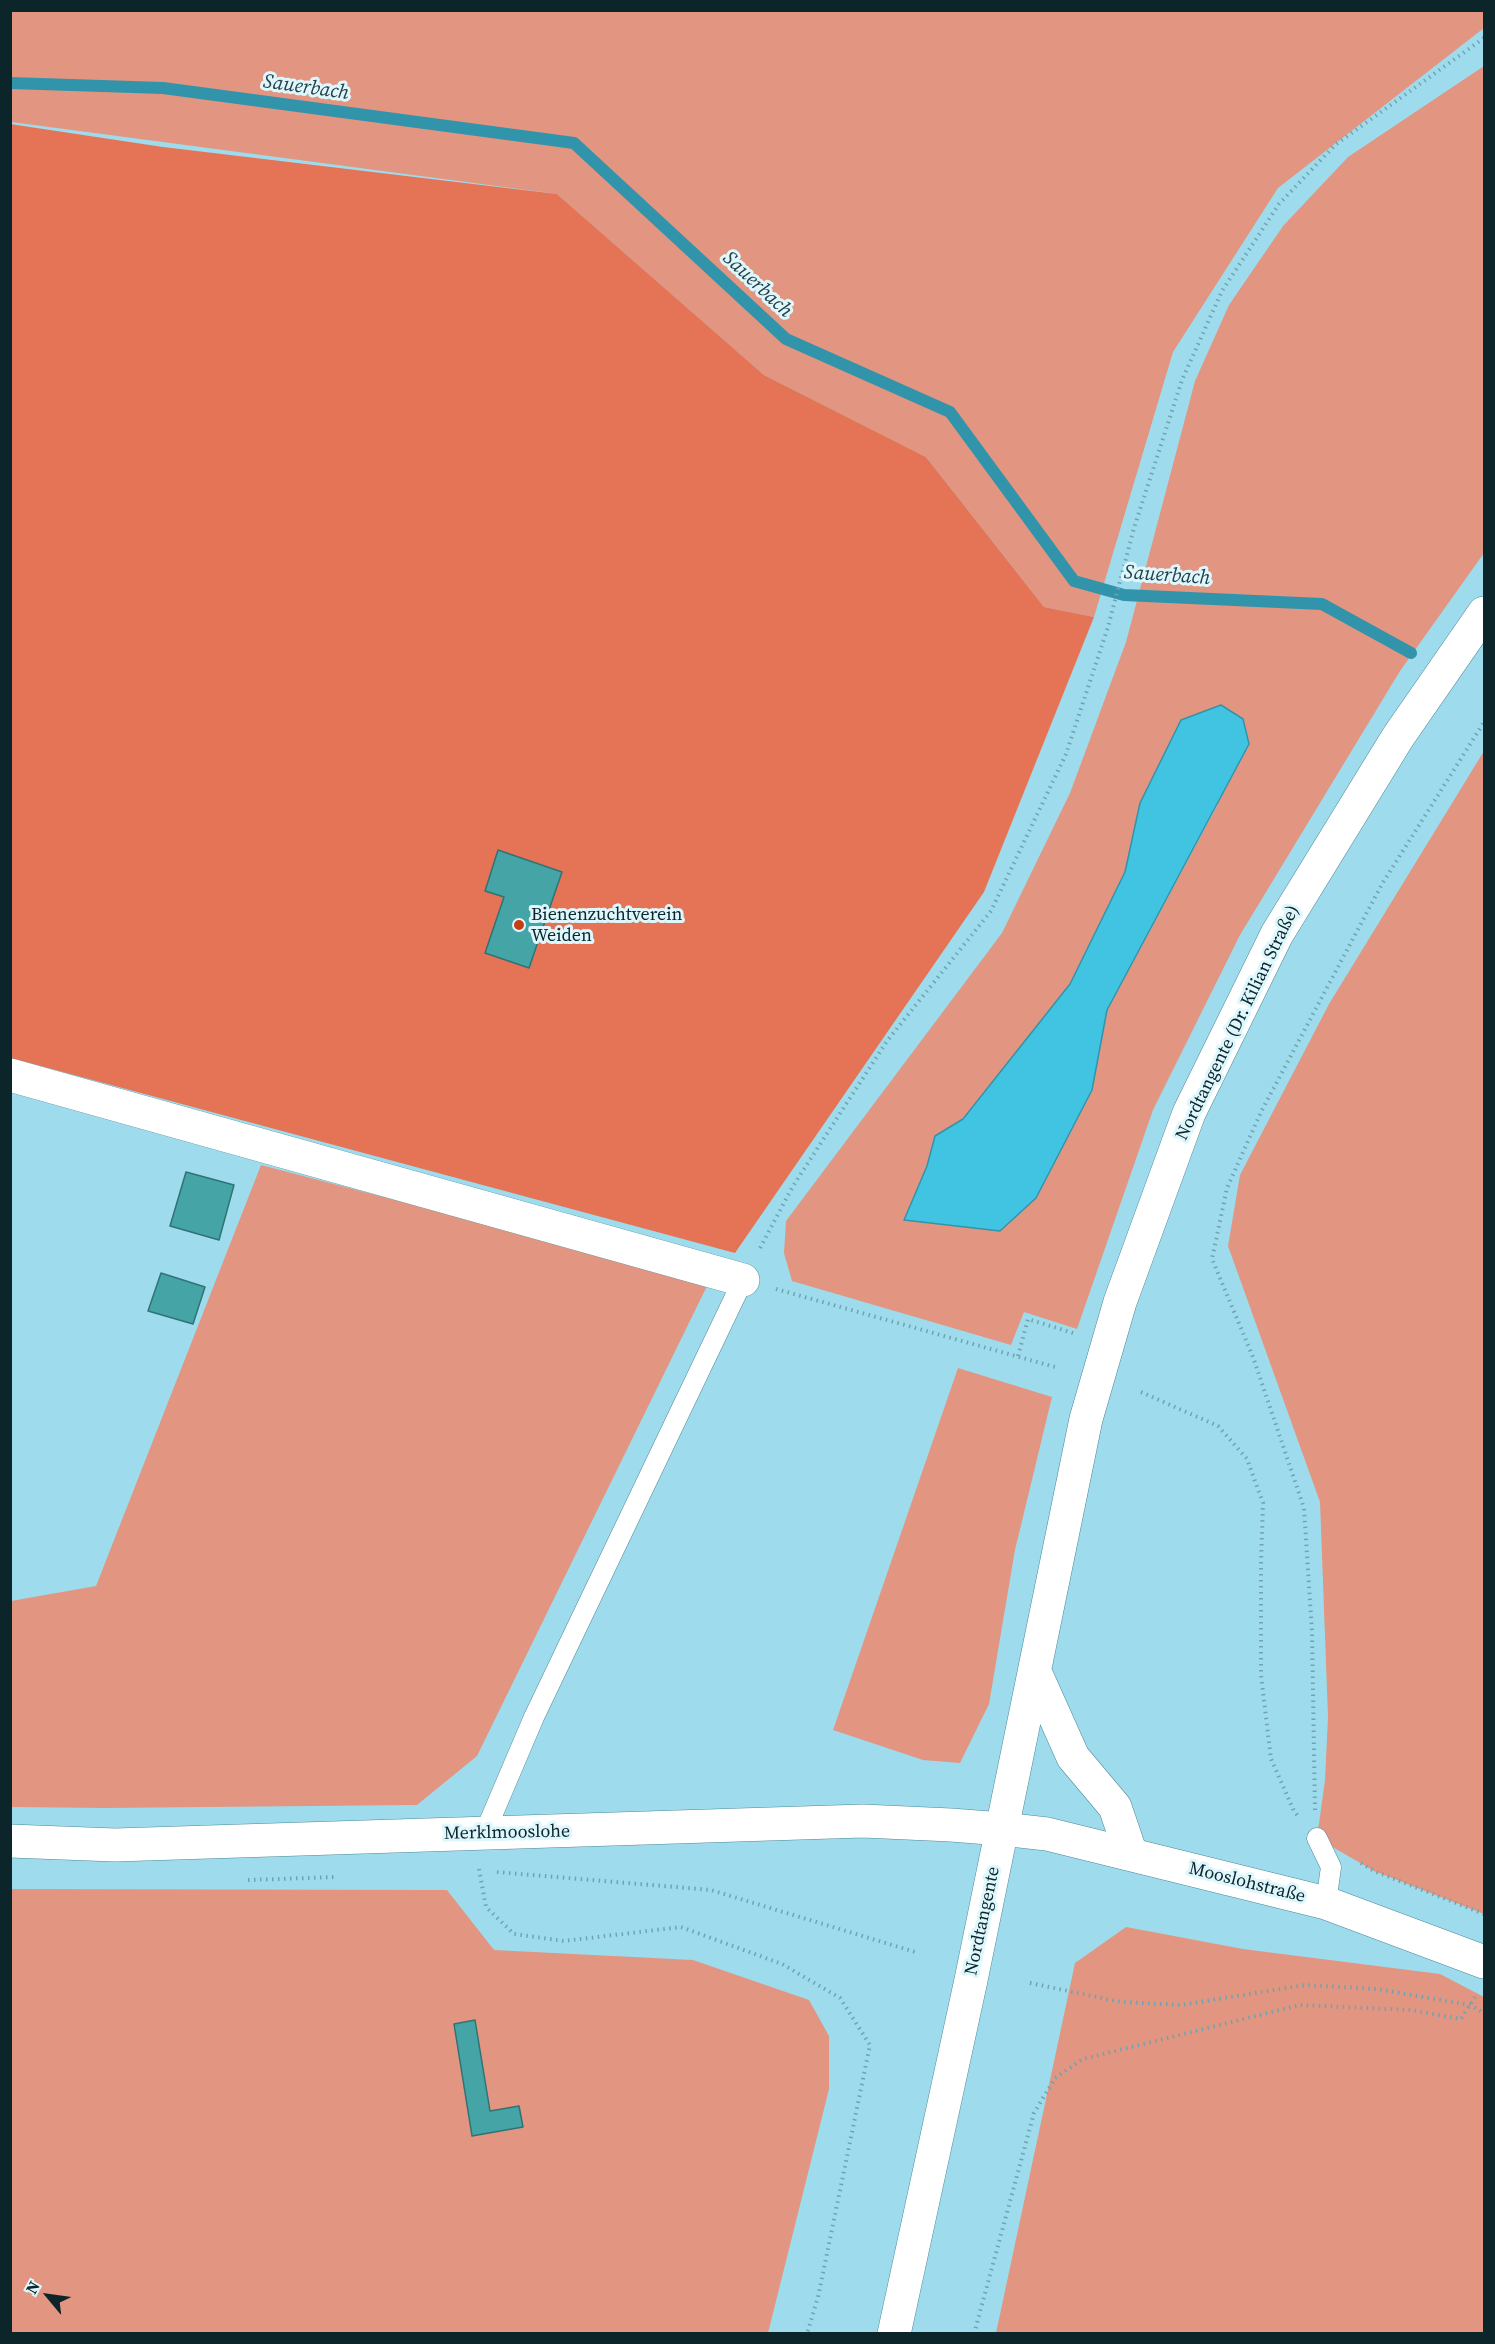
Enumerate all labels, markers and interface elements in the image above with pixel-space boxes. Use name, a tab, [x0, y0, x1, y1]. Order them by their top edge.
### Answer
water label: Sauerbach	[262, 70, 350, 106]
water label: Sauerbach	[717, 247, 797, 323]
water label: Sauerbach	[1123, 561, 1211, 591]
street label: Nordtangente (Dr. Kilian Straße)	[1172, 902, 1304, 1144]
place label: Bienenzuchtverein Weiden	[531, 904, 683, 946]
marker: Bienenzuchtverein Weiden	[512, 918, 526, 932]
street label: Merklmooslohe	[444, 1821, 570, 1845]
street label: Mooslohstraße	[1187, 1858, 1307, 1908]
street label: Nordtangente	[961, 1865, 1005, 1977]
north arrow	[18, 2266, 78, 2326]
text: N	[20, 2277, 45, 2298]

